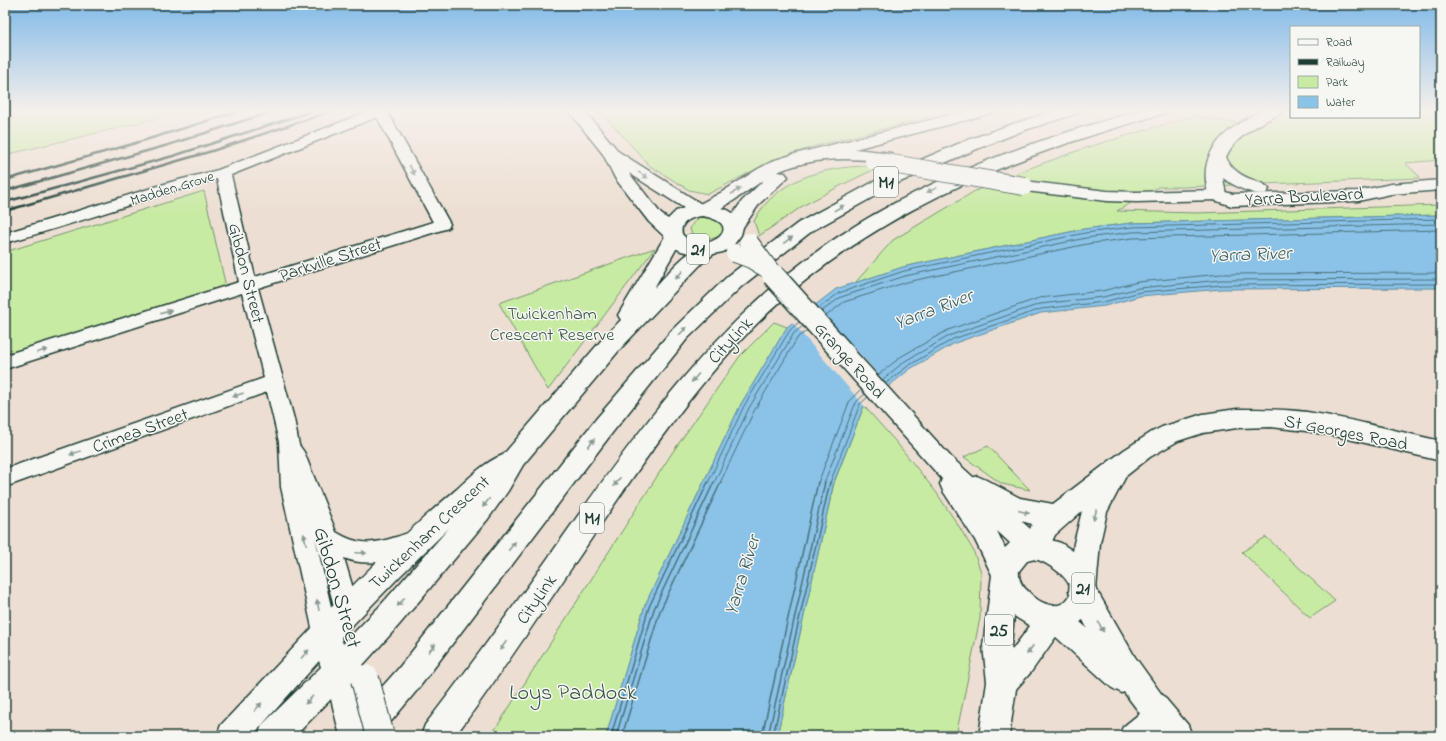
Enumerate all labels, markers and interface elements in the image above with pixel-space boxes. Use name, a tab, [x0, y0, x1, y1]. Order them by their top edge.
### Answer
legend	[1290, 26, 1420, 118]
text: Road	[1326, 34, 1352, 52]
text: Railway	[1326, 54, 1365, 73]
text: Park	[1326, 74, 1348, 92]
text: Water	[1326, 94, 1355, 112]
one-way arrow	[409, 164, 415, 176]
street label: Madden Grove	[128, 166, 217, 212]
road number: M1	[874, 167, 898, 197]
one-way arrow	[638, 171, 648, 179]
street label: Yarra Boulevard	[1244, 182, 1364, 214]
one-way arrow	[730, 187, 741, 195]
one-way arrow	[926, 187, 938, 194]
one-way arrow	[833, 205, 845, 212]
street label: Gibdon Street	[220, 221, 270, 326]
street label: Parkville Street	[276, 232, 385, 290]
road number: 21	[687, 234, 709, 264]
one-way arrow	[783, 236, 793, 244]
water label: Yarra River	[1209, 241, 1294, 270]
one-way arrow	[675, 270, 684, 280]
water label: Yarra River	[891, 282, 979, 338]
park label: Twickenham Crescent Reserve	[490, 302, 615, 349]
one-way arrow	[161, 309, 173, 315]
street label: CityLink	[703, 312, 760, 371]
street label: Grange Road	[806, 317, 890, 406]
one-way arrow	[678, 326, 688, 336]
one-way arrow	[37, 348, 49, 354]
one-way arrow	[691, 373, 700, 383]
one-way arrow	[231, 393, 243, 399]
street label: Crimea Street	[89, 403, 192, 461]
street label: St Georges Road	[1281, 409, 1410, 460]
one-way arrow	[587, 437, 596, 448]
one-way arrow	[69, 450, 81, 456]
street label: Twickenham Crescent	[364, 470, 497, 597]
one-way arrow	[613, 476, 621, 487]
one-way arrow	[481, 497, 490, 508]
road number: M1	[580, 503, 604, 533]
one-way arrow	[1018, 509, 1030, 515]
one-way arrow	[1092, 509, 1098, 521]
street label: Gibdon Street	[304, 523, 369, 653]
water label: Yarra River	[718, 531, 769, 619]
one-way arrow	[301, 533, 307, 545]
one-way arrow	[508, 540, 517, 551]
one-way arrow	[355, 550, 368, 556]
street label: CityLink	[511, 570, 564, 630]
road number: 21	[1072, 573, 1094, 603]
one-way arrow	[397, 597, 406, 606]
one-way arrow	[315, 599, 321, 611]
road number: 25	[985, 615, 1013, 645]
one-way arrow	[1097, 621, 1104, 633]
one-way arrow	[499, 641, 507, 651]
one-way arrow	[428, 642, 436, 653]
one-way arrow	[1026, 645, 1034, 655]
one-way arrow	[301, 649, 310, 660]
park label: Loys Paddock	[509, 678, 637, 711]
one-way arrow	[305, 695, 314, 705]
one-way arrow	[253, 702, 263, 712]

